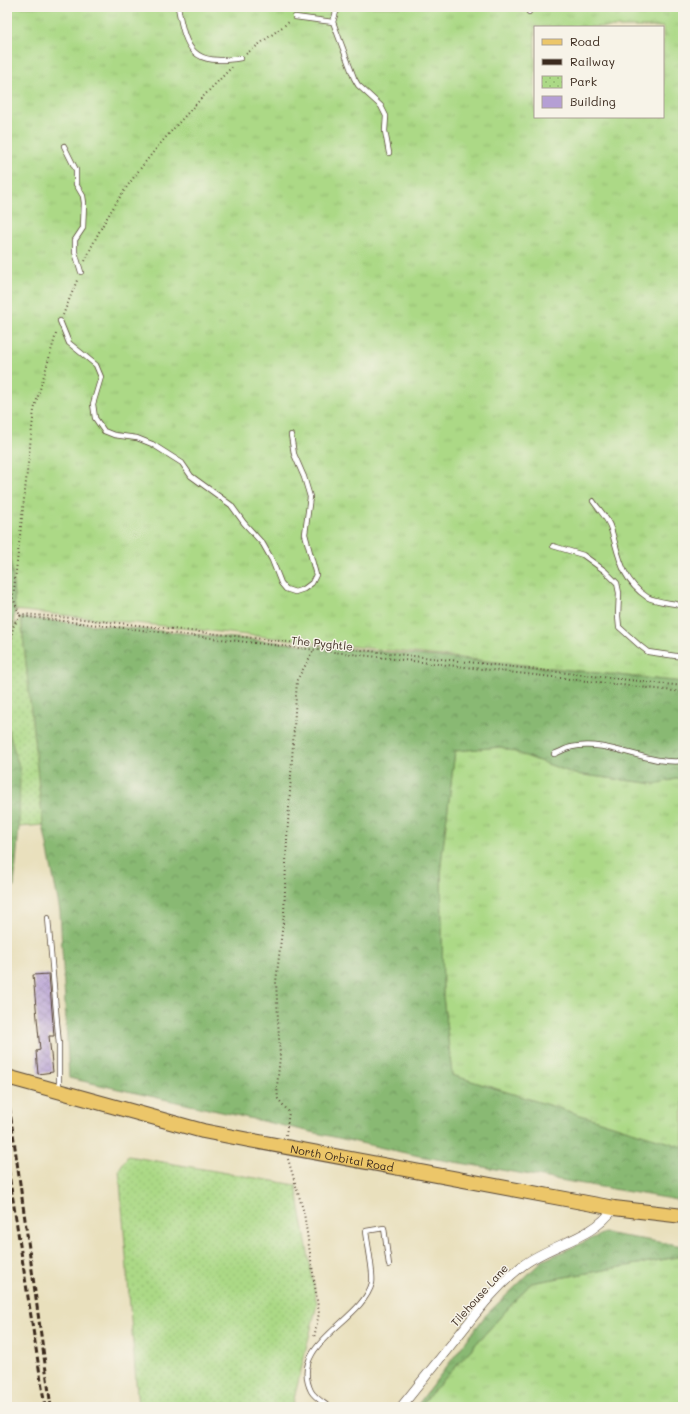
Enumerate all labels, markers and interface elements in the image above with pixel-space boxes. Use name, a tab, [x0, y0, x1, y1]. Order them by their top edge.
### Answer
legend	[534, 26, 664, 118]
text: Road	[570, 33, 600, 49]
text: Railway	[570, 53, 615, 69]
text: Park	[570, 73, 597, 89]
text: Building	[570, 93, 616, 109]
street label: The Pyghtle	[290, 632, 354, 654]
street label: North Orbital Road	[289, 1140, 395, 1174]
street label: Tilehouse Lane	[447, 1260, 511, 1329]

